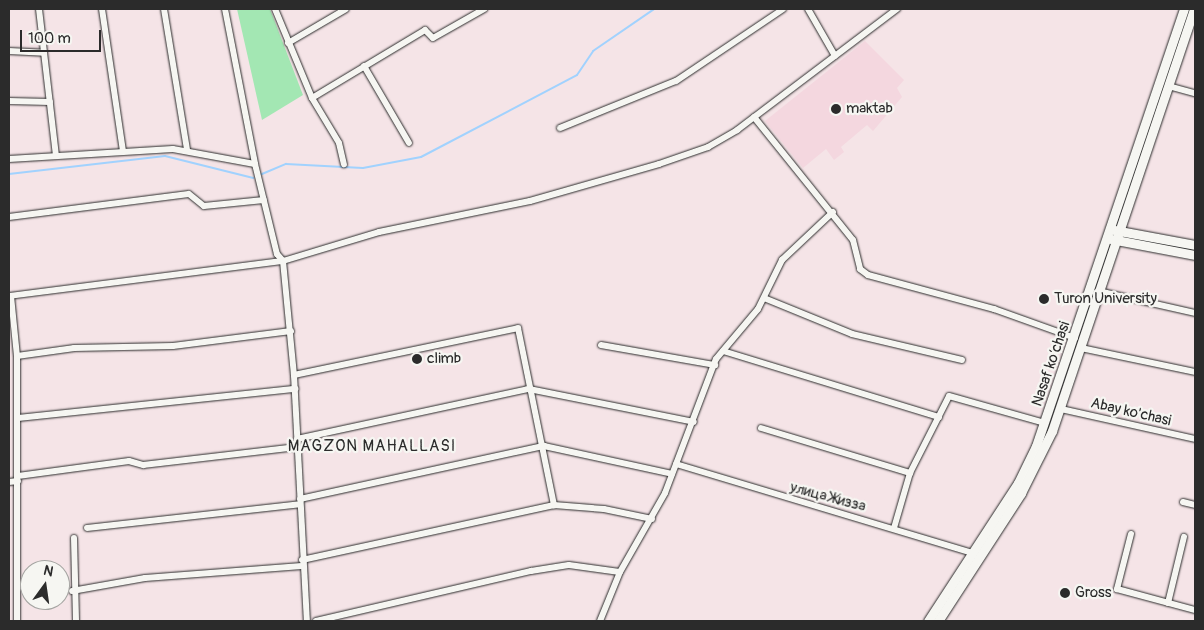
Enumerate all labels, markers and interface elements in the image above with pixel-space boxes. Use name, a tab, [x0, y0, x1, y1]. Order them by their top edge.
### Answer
scale bar	[22, 20, 104, 52]
text: 100 m	[28, 29, 71, 48]
place label: maktab	[846, 100, 893, 118]
marker: maktab	[830, 103, 842, 115]
place label: Turon University	[1054, 290, 1157, 308]
marker: Turon University	[1038, 293, 1050, 305]
street label: Nasaf ko‘chasi	[1028, 319, 1074, 409]
place label: climb	[427, 350, 461, 368]
marker: climb	[411, 353, 423, 365]
street label: Abay ko'chasi	[1089, 394, 1173, 430]
district label: MAGZON MAHALLASI	[286, 436, 458, 456]
street label: улица Жизза	[788, 478, 868, 516]
north arrow	[20, 560, 70, 610]
text: N	[42, 562, 55, 580]
place label: Gross	[1075, 584, 1111, 602]
marker: Gross	[1059, 587, 1071, 599]

